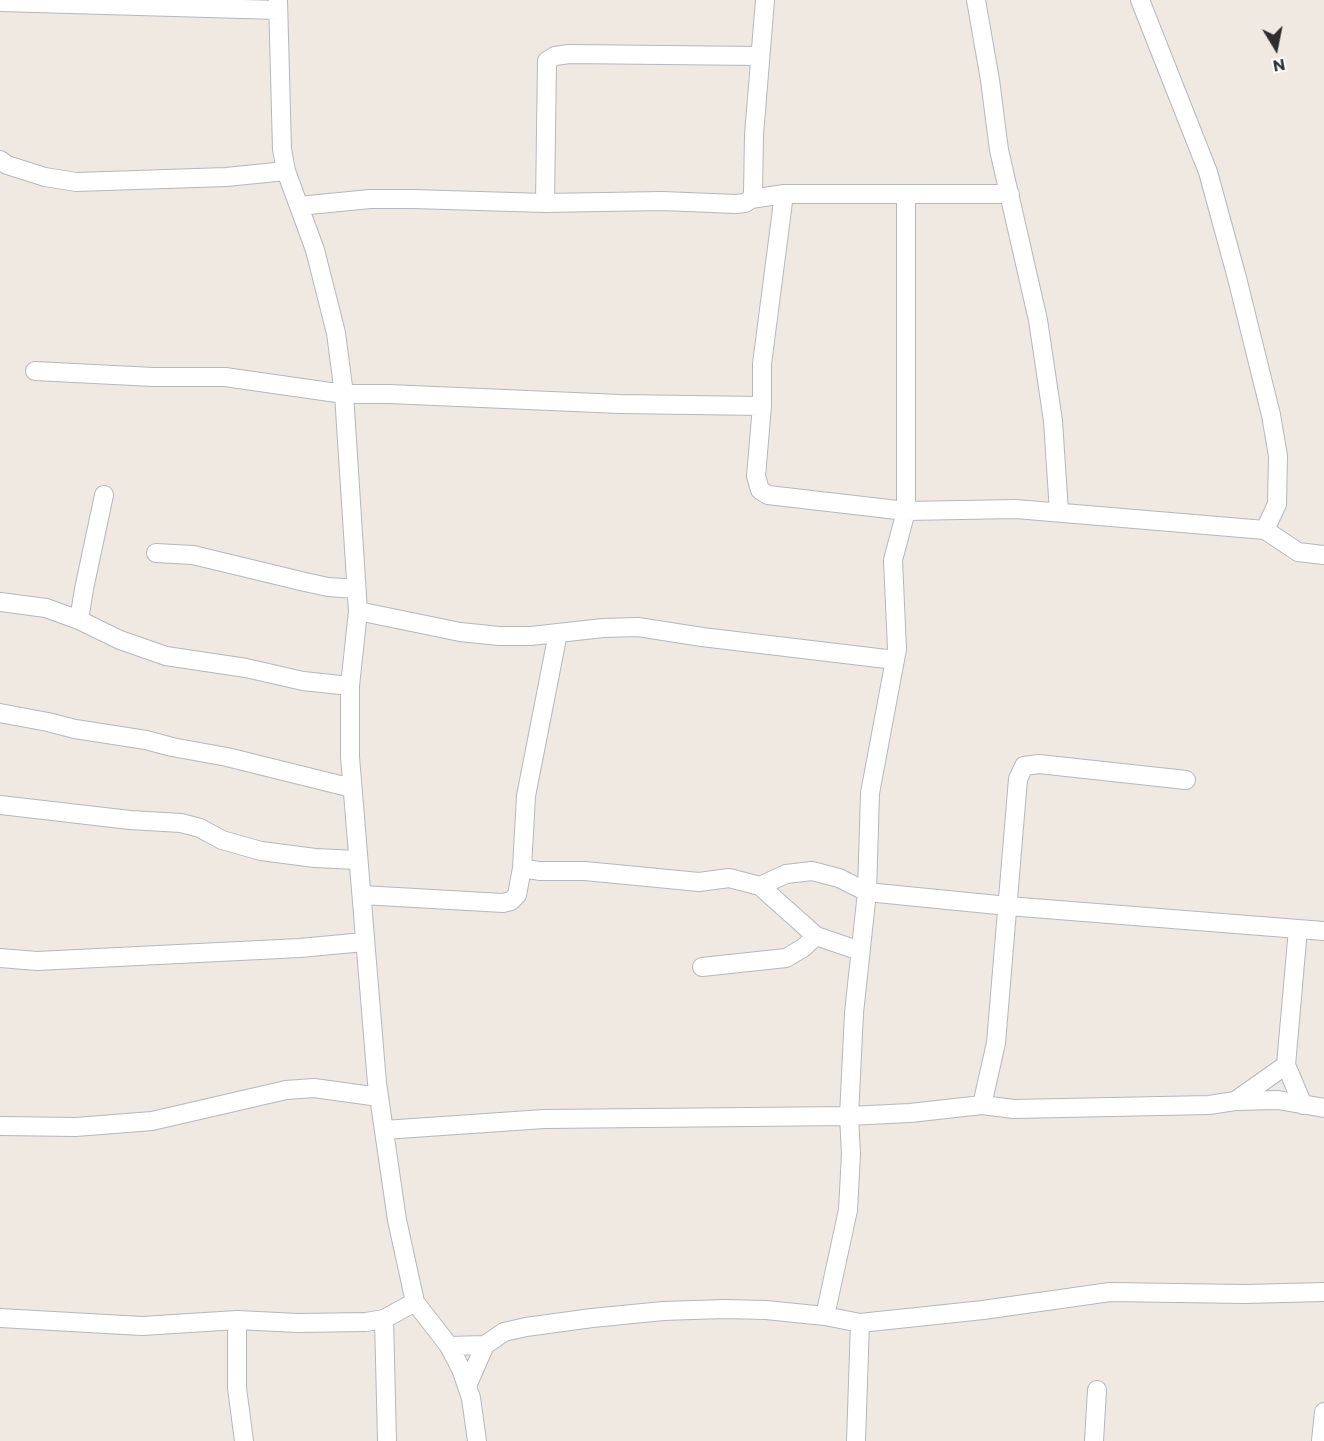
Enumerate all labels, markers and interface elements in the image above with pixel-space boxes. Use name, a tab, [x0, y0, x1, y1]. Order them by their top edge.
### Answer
north arrow	[1246, 18, 1306, 78]
text: N	[1272, 56, 1287, 77]

